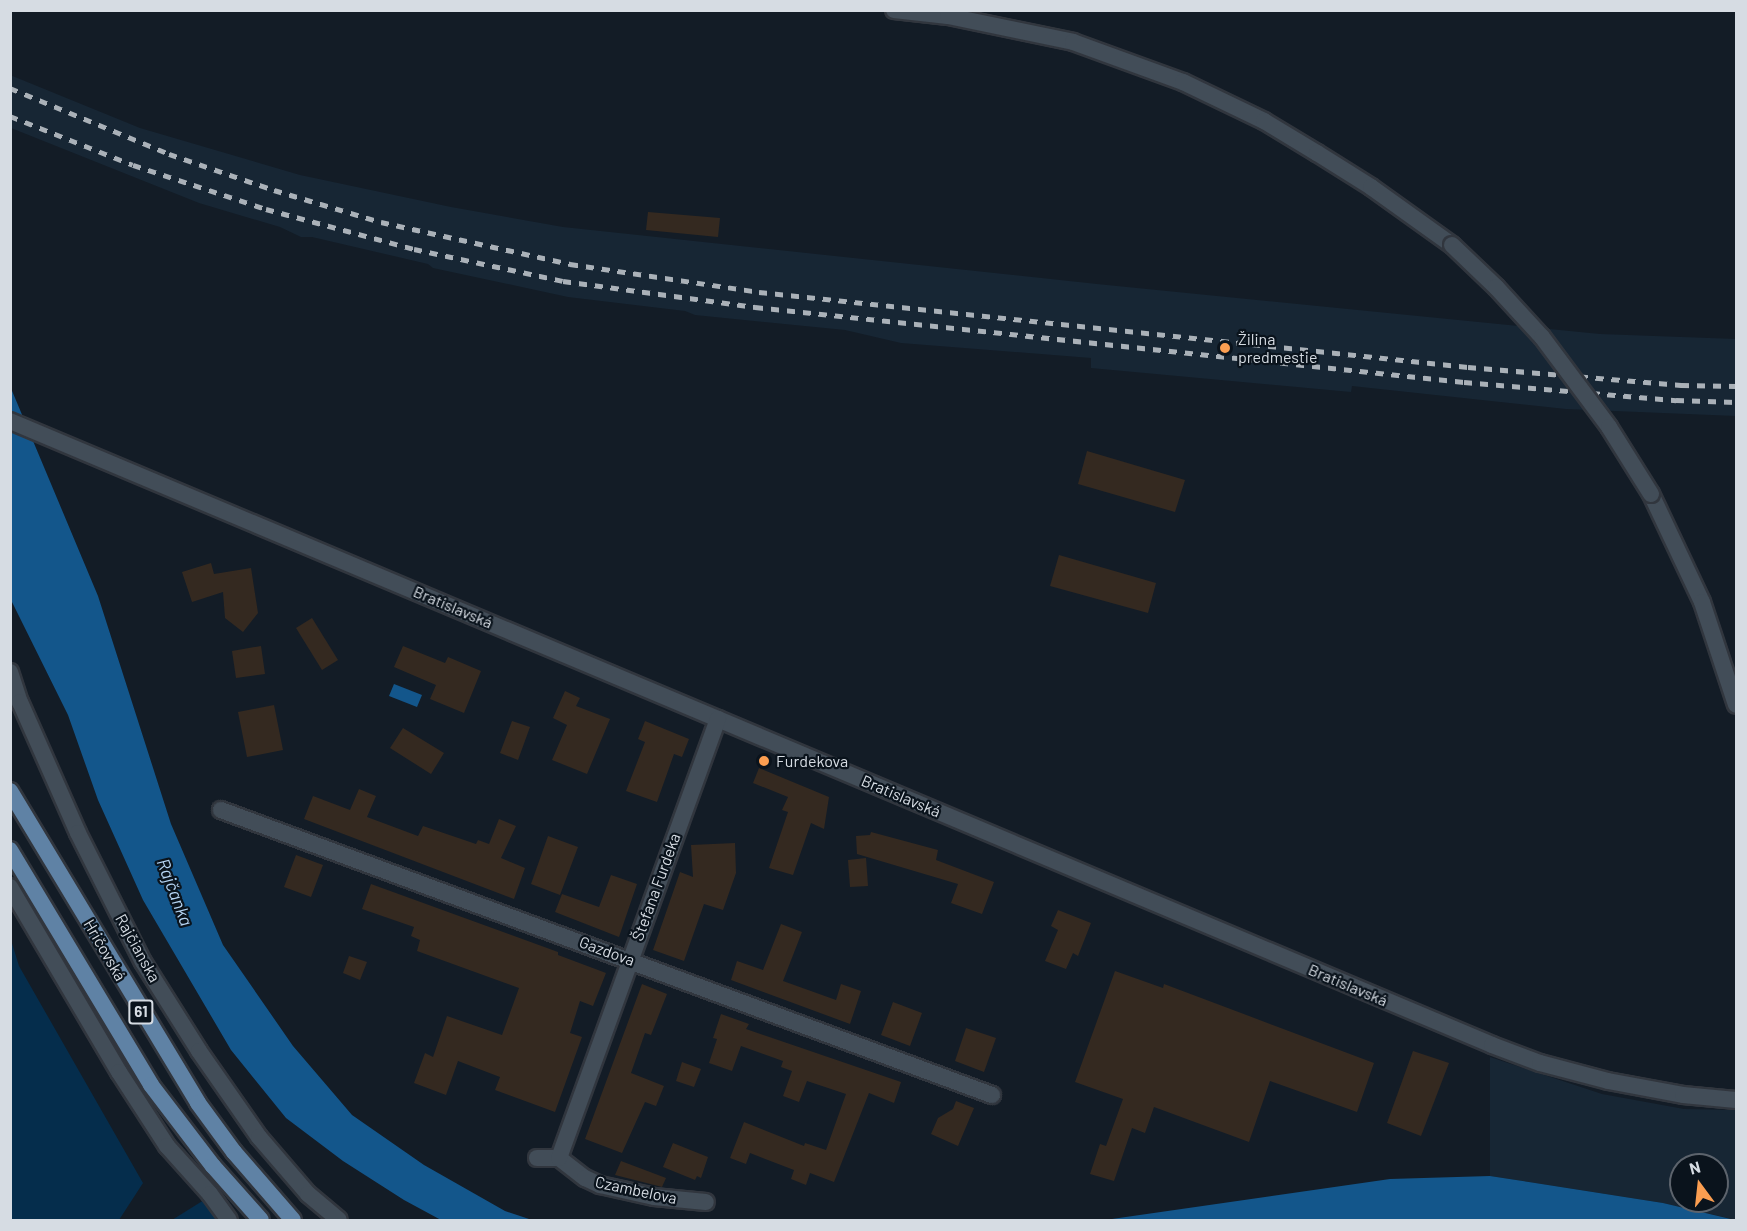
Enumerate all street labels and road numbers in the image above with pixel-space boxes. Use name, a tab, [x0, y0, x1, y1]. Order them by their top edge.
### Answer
street label: Bratislavská	[411, 582, 495, 632]
street label: Bratislavská	[859, 771, 943, 821]
street label: Štefana Furdeka	[628, 830, 684, 944]
street label: Rajčianska	[111, 911, 165, 985]
street label: Hričovská	[80, 916, 130, 984]
street label: Gazdova	[577, 932, 637, 970]
street label: Bratislavská	[1306, 960, 1390, 1010]
road number: 61	[128, 1000, 154, 1024]
street label: Czambelova	[593, 1172, 679, 1208]

